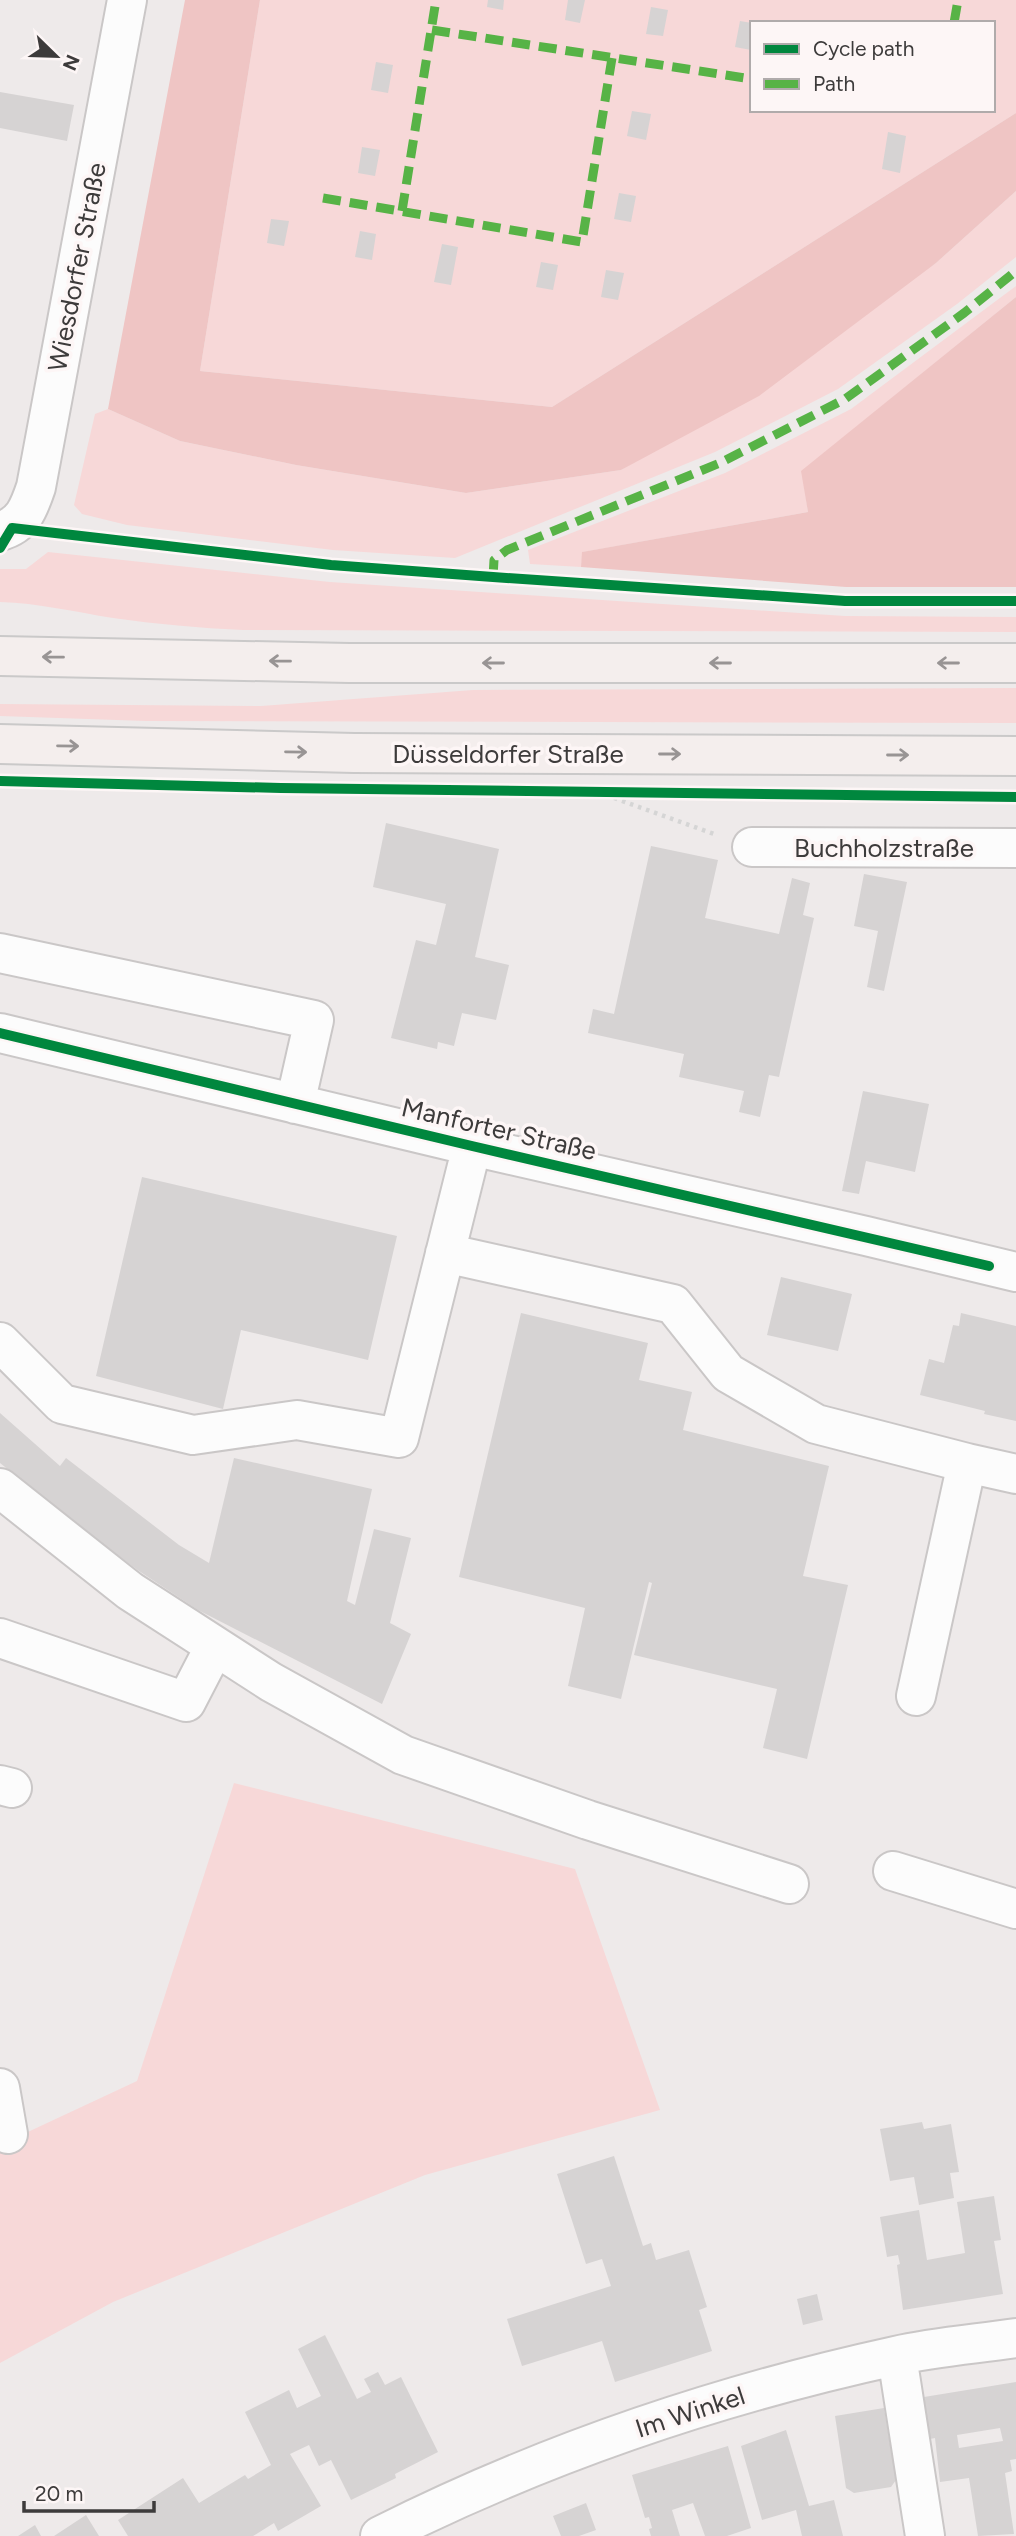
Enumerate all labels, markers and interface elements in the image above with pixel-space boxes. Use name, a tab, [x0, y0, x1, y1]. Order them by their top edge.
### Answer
north arrow	[21, 21, 91, 91]
legend	[750, 21, 995, 112]
text: Cycle path	[813, 36, 914, 61]
text: N	[58, 51, 85, 74]
text: Path	[813, 71, 855, 96]
street label: Wiesdorfer Straße	[41, 160, 113, 374]
one-way arrow	[42, 650, 65, 664]
one-way arrow	[269, 655, 292, 668]
one-way arrow	[482, 656, 505, 670]
one-way arrow	[709, 656, 732, 670]
one-way arrow	[937, 656, 960, 670]
street label: Düsseldorfer Straße	[392, 738, 624, 770]
one-way arrow	[56, 739, 79, 753]
one-way arrow	[284, 745, 307, 758]
one-way arrow	[658, 747, 681, 761]
one-way arrow	[886, 748, 909, 762]
street label: Buchholzstraße	[794, 832, 974, 864]
street label: Manforter Straße	[398, 1091, 600, 1167]
street label: Im Winkel	[631, 2379, 749, 2445]
scale bar	[24, 2470, 154, 2514]
text: 20 m	[35, 2481, 83, 2506]

